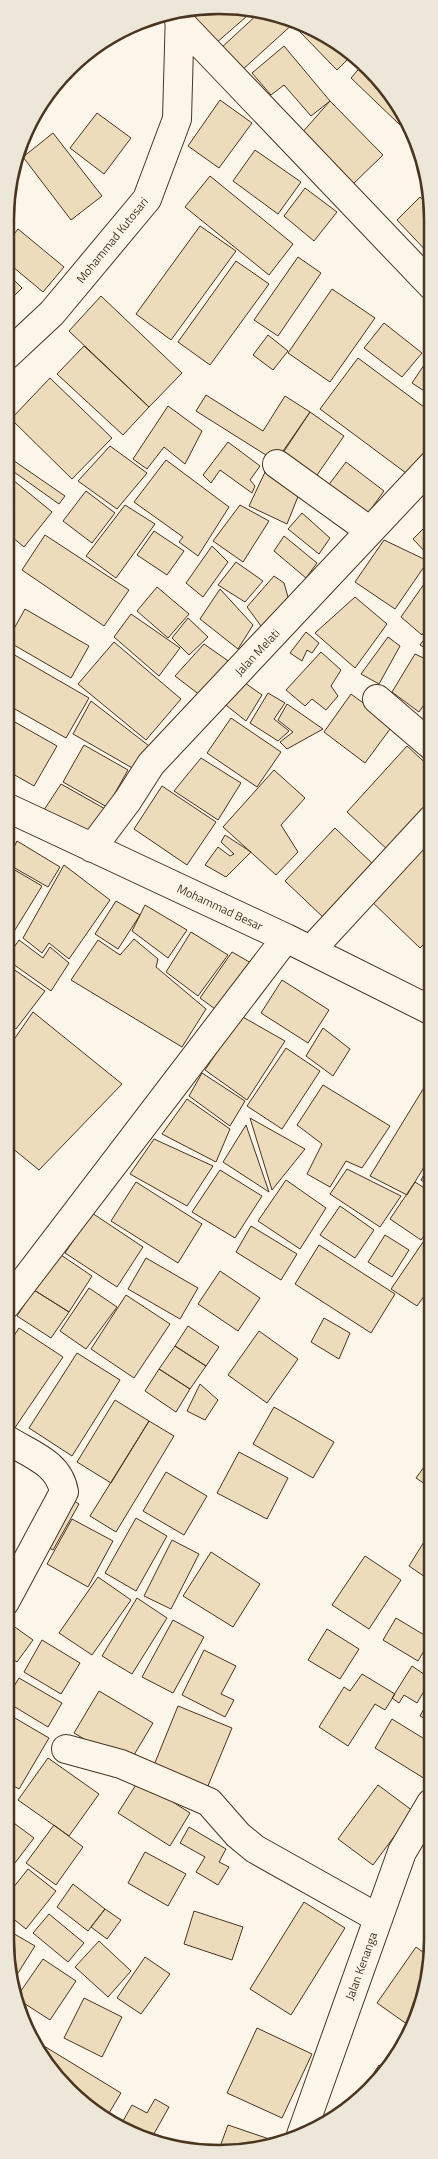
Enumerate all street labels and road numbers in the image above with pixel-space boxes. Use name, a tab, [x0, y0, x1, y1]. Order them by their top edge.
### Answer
street label: Mohammad Kutosari	[71, 193, 153, 287]
street label: Jalan Melati	[230, 624, 284, 680]
street label: Mohammad Besar	[174, 879, 266, 935]
street label: Jalan Kenanga	[340, 1929, 382, 2003]

